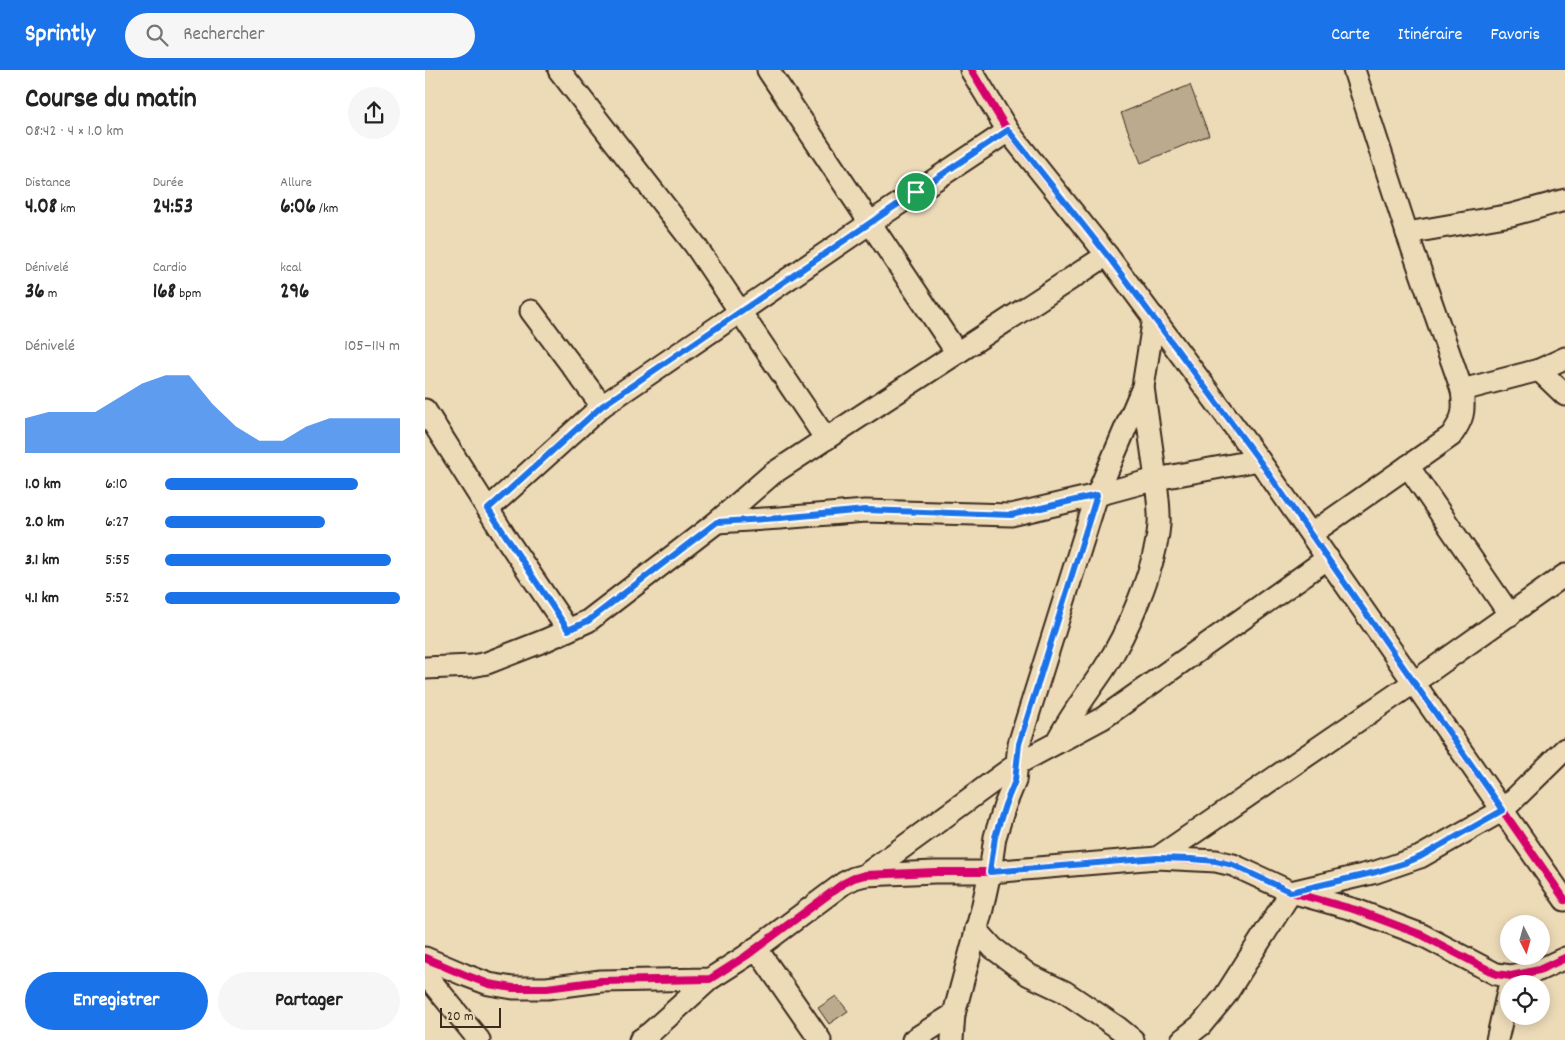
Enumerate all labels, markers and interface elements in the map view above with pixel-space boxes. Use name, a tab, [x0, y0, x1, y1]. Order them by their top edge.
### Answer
search box	[125, 13, 475, 58]
text: Sprintly	[25, 18, 95, 52]
icon: search	[143, 21, 171, 49]
text: Rechercher	[183, 22, 264, 49]
text: Carte	[1331, 23, 1370, 48]
text: Itinéraire	[1398, 23, 1462, 48]
text: Favoris	[1490, 23, 1540, 48]
text: Course du matin	[25, 81, 197, 121]
button: share	[348, 87, 400, 139]
text: 08:42 · 4 × 1.0 km	[25, 120, 124, 143]
pin	[895, 171, 937, 213]
text: Distance	[25, 173, 71, 193]
text: Durée	[153, 173, 183, 193]
text: Allure	[280, 173, 312, 193]
icon: arrive	[902, 178, 930, 206]
text: 4.08	[25, 193, 57, 223]
text: 24:53	[153, 193, 193, 223]
text: 6:06	[280, 193, 316, 223]
text: km	[57, 199, 76, 219]
text: /km	[316, 199, 338, 219]
text: Dénivelé	[25, 258, 69, 278]
text: Cardio	[153, 258, 187, 278]
text: kcal	[280, 258, 302, 278]
text: 36	[25, 278, 45, 308]
text: 168	[153, 278, 176, 308]
text: 296	[280, 278, 309, 308]
text: m	[45, 284, 57, 304]
text: bpm	[176, 284, 201, 304]
text: Dénivelé	[25, 335, 75, 358]
text: 105–114 m	[344, 335, 400, 358]
text: 1.0 km	[25, 473, 61, 496]
text: 6:10	[105, 473, 128, 496]
text: 2.0 km	[25, 511, 65, 534]
text: 6:27	[105, 511, 129, 534]
text: 3.1 km	[25, 549, 59, 572]
text: 5:55	[105, 549, 130, 572]
text: 4.1 km	[25, 587, 59, 610]
text: 5:52	[105, 587, 129, 610]
north arrow	[1500, 915, 1550, 965]
map controls	[1500, 915, 1550, 1025]
button: Enregistrer	[25, 972, 208, 1030]
button: Partager	[218, 972, 400, 1030]
button: locate	[1500, 975, 1550, 1025]
scale bar	[440, 1005, 501, 1028]
text: 20 m	[447, 1007, 474, 1027]

